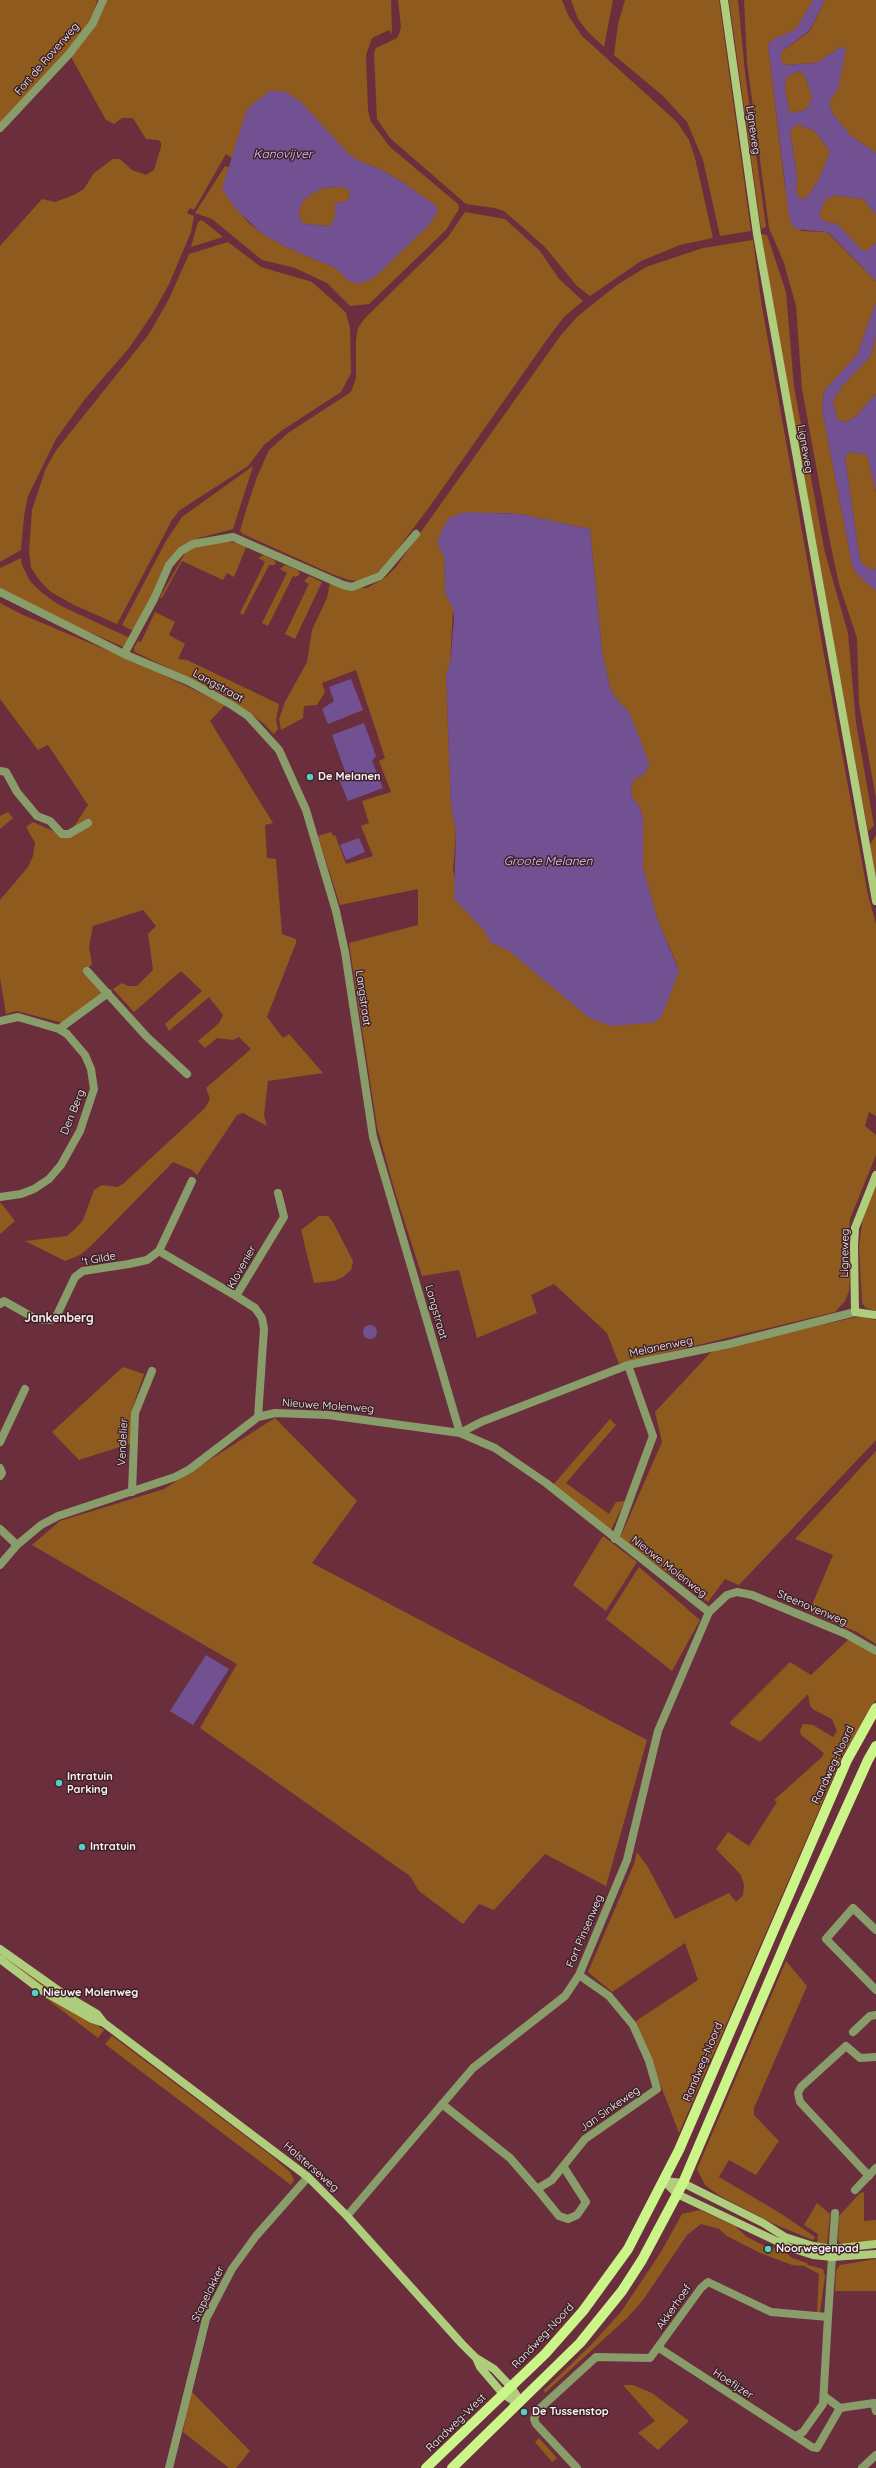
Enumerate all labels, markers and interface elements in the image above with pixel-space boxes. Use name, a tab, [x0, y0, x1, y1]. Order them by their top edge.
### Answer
street label: Fort de Roverweg	[12, 20, 82, 98]
street label: Ligneweg	[743, 105, 763, 155]
water label: Kanovijver	[253, 147, 313, 161]
street label: Ligneweg	[794, 424, 816, 474]
street label: Langstraat	[190, 667, 246, 705]
place label: De Melanen	[318, 770, 381, 784]
marker: De Melanen	[305, 772, 315, 782]
water label: Groote Melanen	[504, 854, 592, 868]
street label: Langstraat	[353, 969, 373, 1027]
street label: Den Berg	[58, 1087, 88, 1137]
street label: Ligneweg	[838, 1228, 852, 1278]
street label: Klovenier	[225, 1243, 259, 1291]
street label: 't Gilde	[81, 1249, 117, 1269]
street label: Langstraat	[422, 1283, 450, 1341]
district label: Jankenberg	[24, 1311, 94, 1325]
street label: Melanenweg	[628, 1334, 694, 1360]
street label: Nieuwe Molenweg	[281, 1396, 375, 1416]
street label: Vendelier	[115, 1418, 131, 1466]
street label: Nieuwe Molenweg	[629, 1533, 709, 1601]
street label: Steenovenweg	[775, 1587, 849, 1629]
street label: Randweg-Noord	[809, 1724, 857, 1806]
place label: Intratuin Parking	[67, 1770, 113, 1796]
marker: Intratuin Parking	[54, 1778, 64, 1788]
place label: Intratuin	[90, 1840, 136, 1854]
marker: Intratuin	[77, 1842, 87, 1852]
street label: Fort Pinsenweg	[564, 1893, 606, 1969]
place label: Nieuwe Molenweg	[43, 1986, 138, 2000]
marker: Nieuwe Molenweg	[30, 1988, 40, 1998]
street label: Randweg-Noord	[680, 2020, 726, 2104]
street label: Jan Sinkeweg	[577, 2083, 643, 2135]
street label: Halsterseweg	[281, 2139, 341, 2195]
place label: Noorwegenpad	[776, 2242, 859, 2256]
marker: Noorwegenpad	[763, 2244, 773, 2254]
street label: Stapelakker	[189, 2264, 227, 2324]
street label: Akkerhoef	[654, 2282, 694, 2332]
street label: Randweg-Noord	[509, 2301, 577, 2371]
street label: Hoefijzer	[710, 2366, 756, 2402]
street label: Randweg-West	[423, 2391, 489, 2455]
place label: De Tussenstop	[532, 2405, 609, 2419]
marker: De Tussenstop	[519, 2407, 529, 2417]

